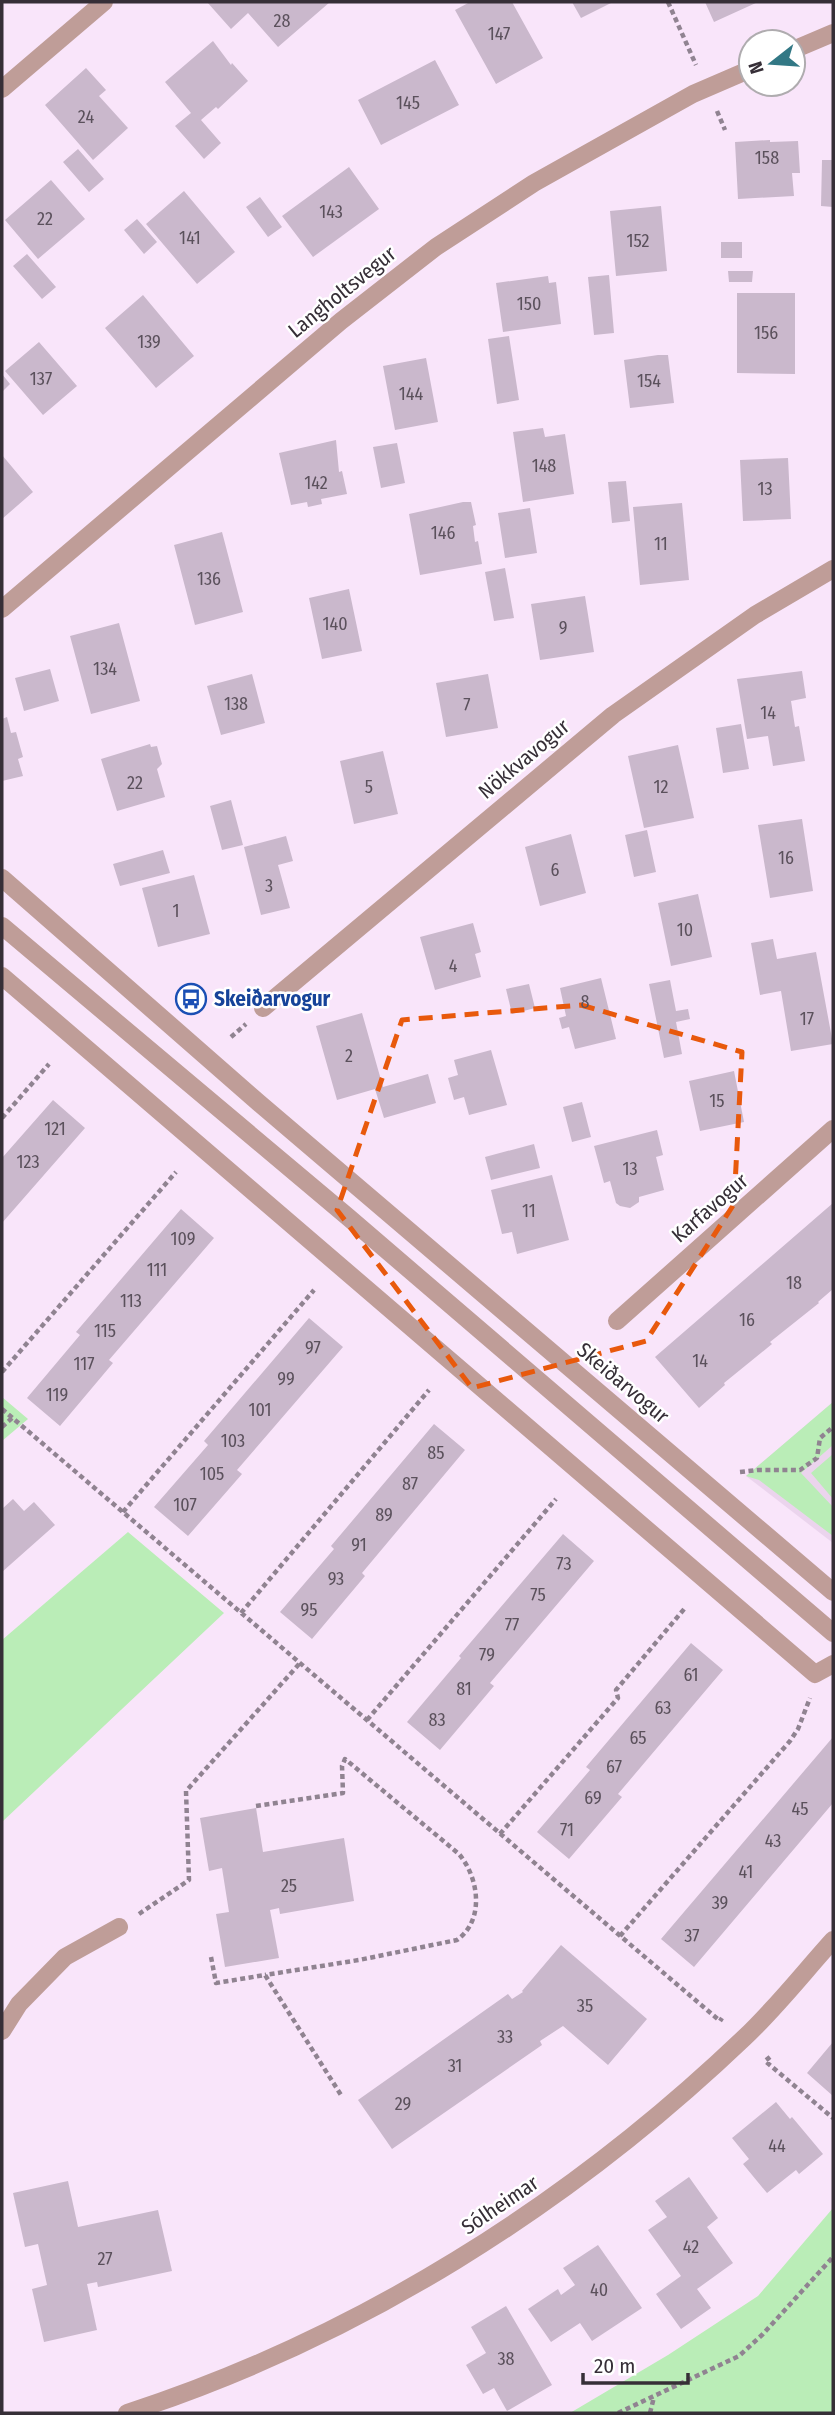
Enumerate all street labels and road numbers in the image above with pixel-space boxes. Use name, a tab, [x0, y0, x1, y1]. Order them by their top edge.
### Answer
street label: Langholtsvegur	[283, 240, 402, 343]
street label: Nökkvavogur	[473, 713, 575, 805]
street label: Karfavogur	[666, 1167, 754, 1248]
street label: Skeiðarvogur	[572, 1337, 675, 1429]
street label: Sólheimar	[456, 2169, 544, 2240]

